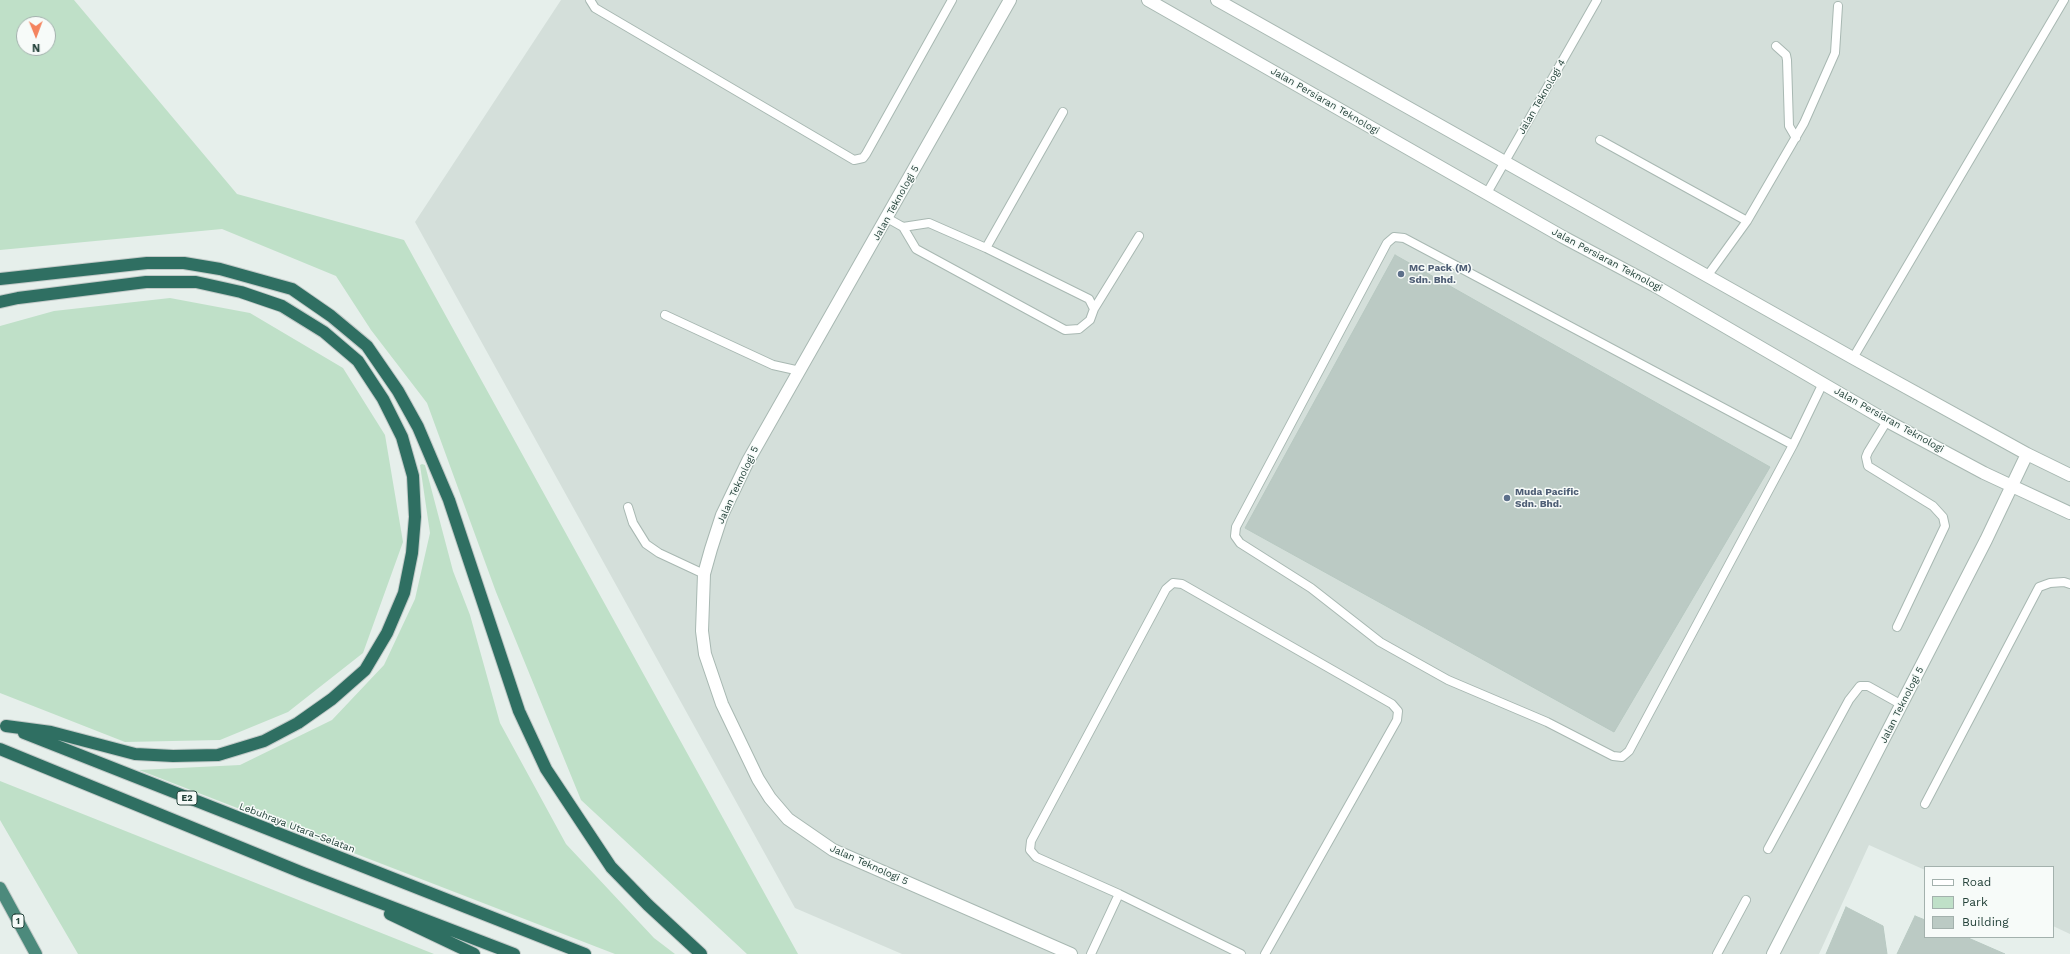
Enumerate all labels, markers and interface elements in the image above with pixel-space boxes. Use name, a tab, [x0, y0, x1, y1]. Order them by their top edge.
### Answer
north arrow	[16, 16, 56, 56]
text: N	[32, 41, 40, 54]
street label: Jalan Teknologi 4	[1516, 57, 1568, 137]
street label: Jalan Persiaran Teknologi	[1269, 65, 1381, 137]
street label: Jalan Teknologi 5	[870, 163, 922, 243]
street label: Jalan Persiaran Teknologi	[1550, 226, 1664, 294]
place label: MC Pack (M) Sdn. Bhd.	[1409, 262, 1472, 286]
marker: MC Pack (M) Sdn. Bhd.	[1396, 269, 1406, 279]
street label: Jalan Persiaran Teknologi	[1832, 385, 1946, 455]
street label: Jalan Teknologi 5	[715, 444, 761, 526]
place label: Muda Pacific Sdn. Bhd.	[1515, 486, 1579, 510]
marker: Muda Pacific Sdn. Bhd.	[1502, 493, 1512, 503]
street label: Jalan Teknologi 5	[1878, 665, 1926, 745]
road number: E2	[177, 791, 197, 805]
street label: Lebuhraya Utara–Selatan	[237, 800, 357, 856]
street label: Jalan Teknologi 5	[828, 842, 910, 888]
legend	[1924, 866, 2054, 938]
text: Road	[1962, 875, 1991, 889]
text: Park	[1962, 895, 1988, 909]
road number: 1	[12, 914, 24, 928]
text: Building	[1962, 915, 2009, 929]

